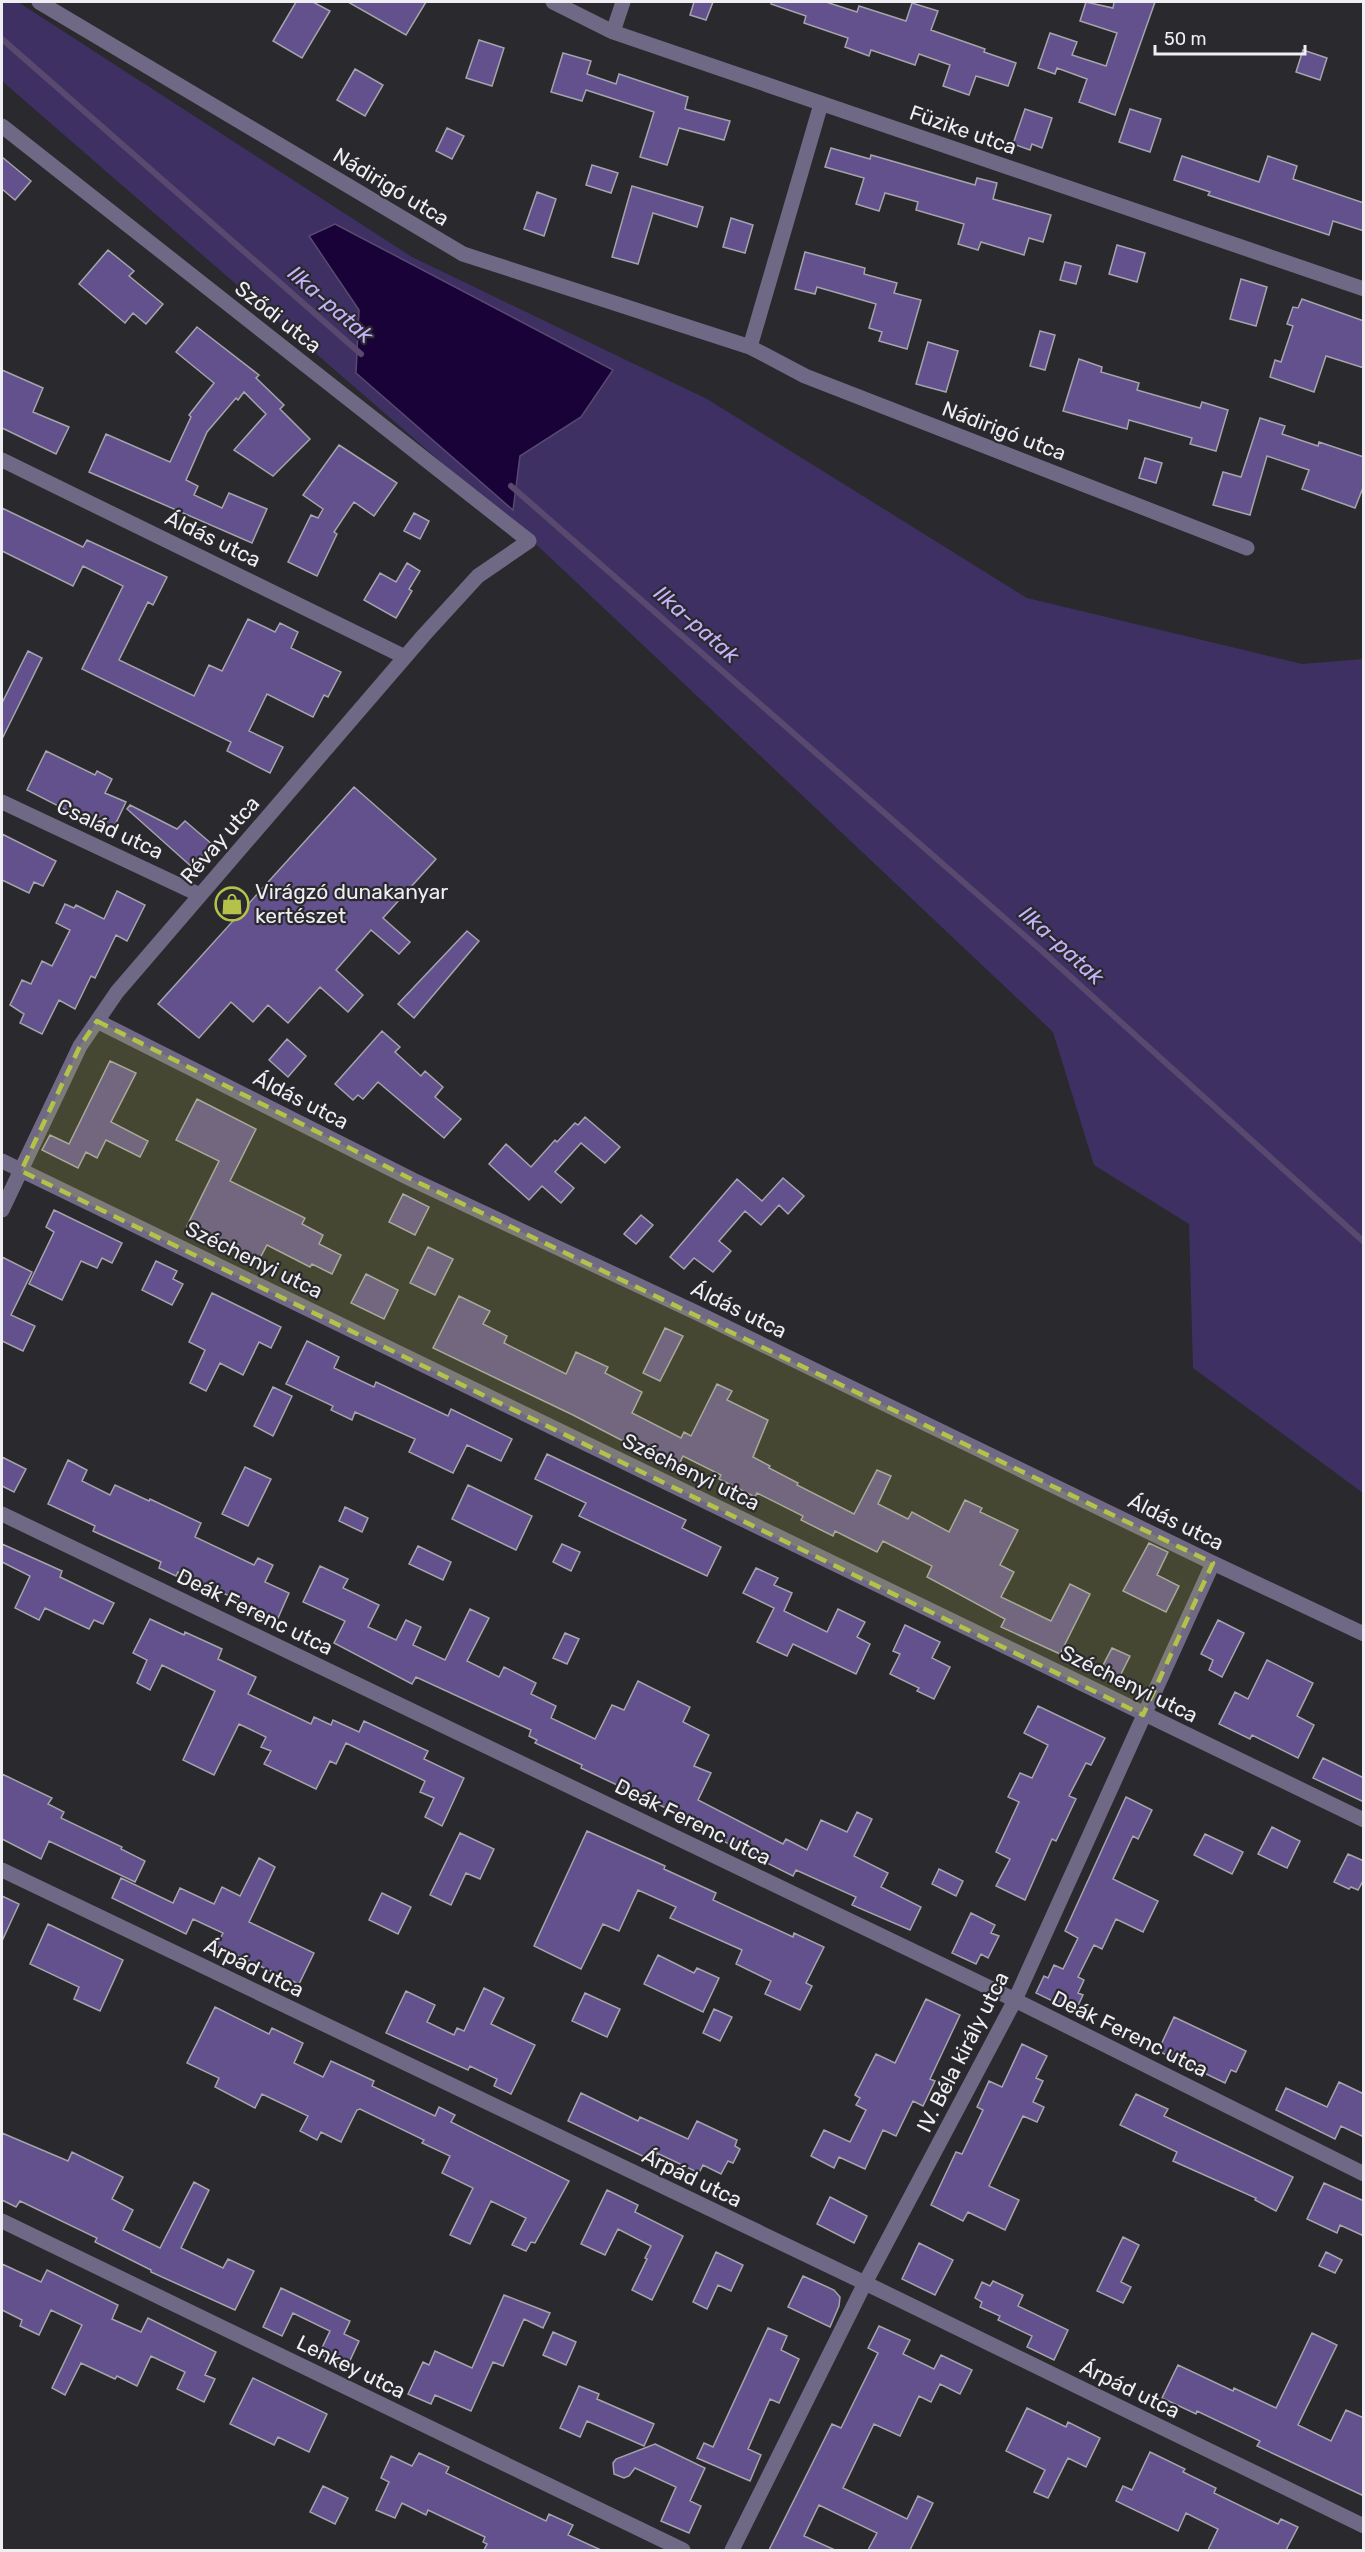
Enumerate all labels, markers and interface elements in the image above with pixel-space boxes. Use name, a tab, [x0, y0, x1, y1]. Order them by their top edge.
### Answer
scale bar	[1155, 18, 1305, 56]
text: 50 m	[1164, 28, 1207, 50]
street label: Füzike utca	[906, 100, 1020, 160]
street label: Nádirigó utca	[329, 142, 454, 231]
water label: Ilka-patak	[282, 260, 380, 349]
street label: Sződi utca	[230, 275, 326, 358]
street label: Nádirigó utca	[939, 395, 1070, 466]
street label: Áldás utca	[161, 505, 265, 572]
water label: Ilka-patak	[648, 580, 746, 669]
street label: Révay utca	[175, 791, 264, 889]
street label: Család utca	[53, 793, 167, 864]
place label: Virágzó dunakanyar kertészet	[255, 879, 448, 928]
shop icon: Virágzó dunakanyar kertészet	[214, 886, 250, 922]
water label: Ilka-patak	[1014, 900, 1110, 991]
street label: Áldás utca	[250, 1065, 353, 1134]
street label: Széchenyi utca	[181, 1215, 327, 1304]
street label: Áldás utca	[687, 1276, 791, 1343]
street label: Széchenyi utca	[618, 1427, 764, 1516]
street label: Áldás utca	[1124, 1488, 1228, 1555]
street label: Deák Ferenc utca	[173, 1563, 337, 1660]
street label: Széchenyi utca	[1056, 1639, 1202, 1728]
street label: Deák Ferenc utca	[611, 1773, 775, 1870]
street label: Árpád utca	[200, 1933, 308, 2002]
street label: IV. Béla király utca	[911, 1967, 1014, 2136]
street label: Deák Ferenc utca	[1048, 1985, 1212, 2082]
street label: Árpád utca	[638, 2143, 746, 2212]
street label: Lenkey utca	[293, 2329, 410, 2404]
street label: Árpád utca	[1076, 2354, 1184, 2423]

